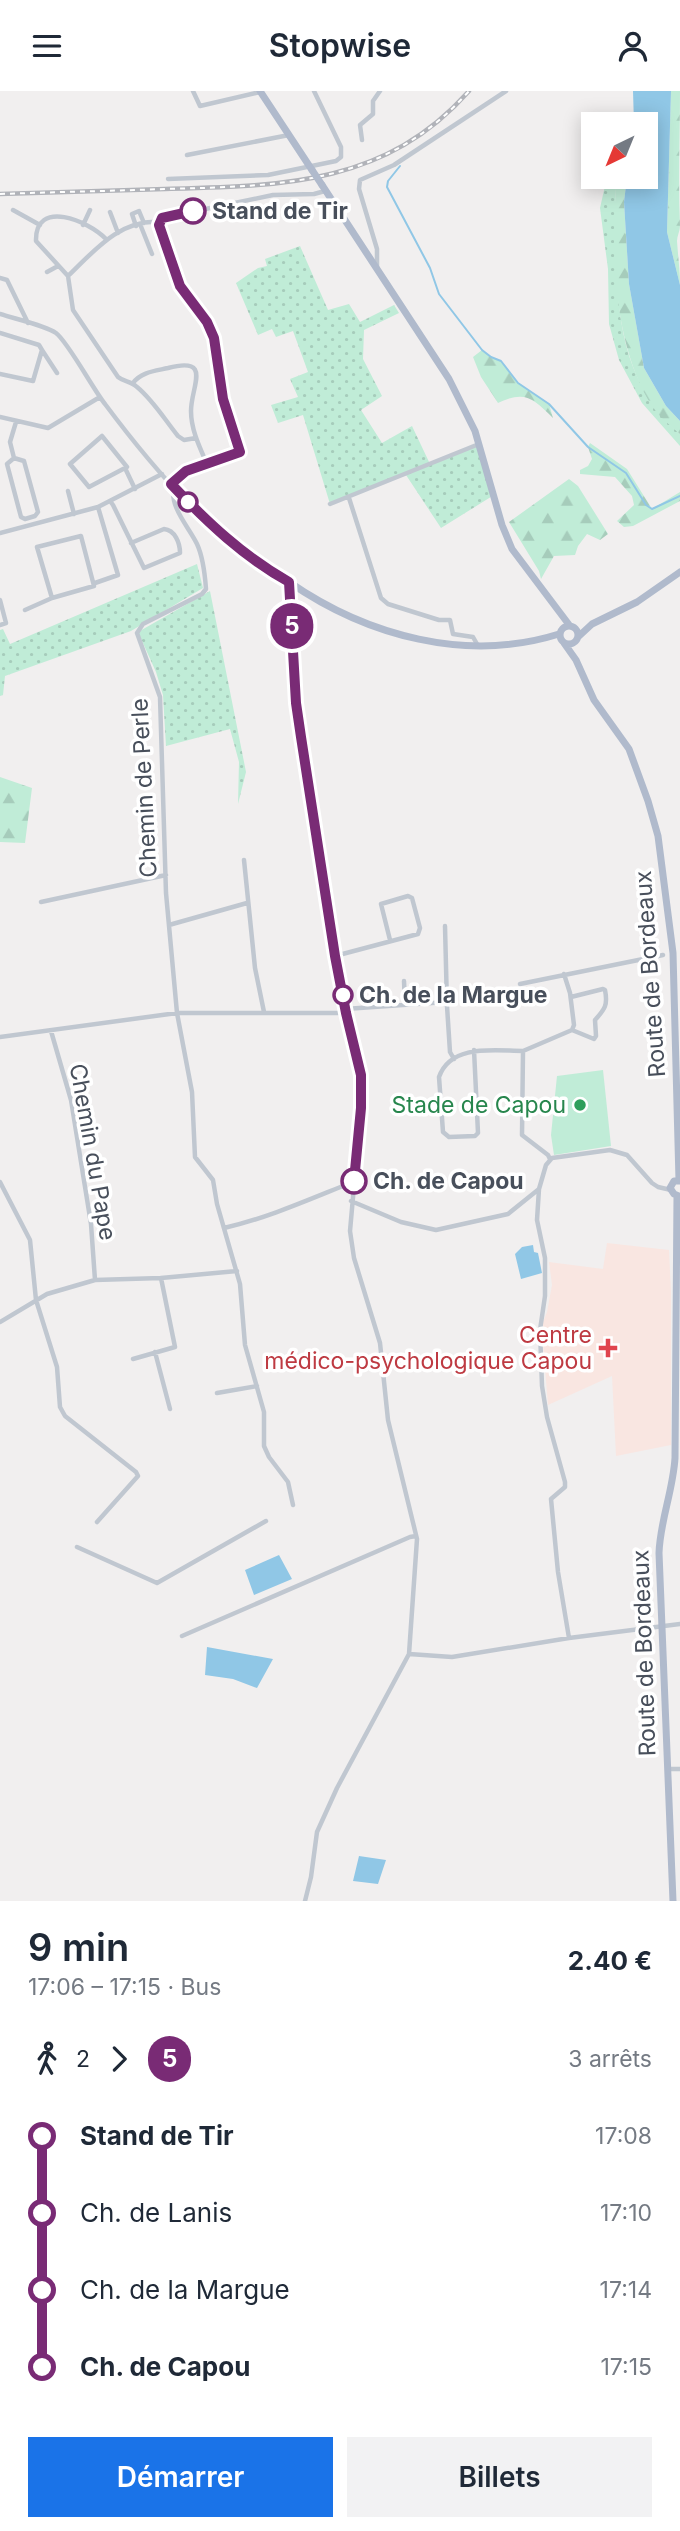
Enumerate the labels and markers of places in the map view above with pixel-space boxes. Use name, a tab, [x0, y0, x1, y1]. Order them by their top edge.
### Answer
place label: Stand de Tir	[212, 197, 348, 225]
marker: Stand de Tir	[180, 198, 206, 224]
unlabelled marker	[178, 492, 198, 512]
place label: Ch. de la Margue	[359, 981, 548, 1009]
marker: Ch. de la Margue	[333, 985, 353, 1005]
place label: Stade de Capou	[392, 1091, 566, 1119]
marker: Stade de Capou	[572, 1097, 588, 1113]
place label: Ch. de Capou	[373, 1167, 524, 1195]
marker: Ch. de Capou	[341, 1168, 367, 1194]
place label: Centre médico-psychologique Capou	[264, 1321, 592, 1375]
marker: Centre médico-psychologique Capou	[598, 1338, 618, 1358]

